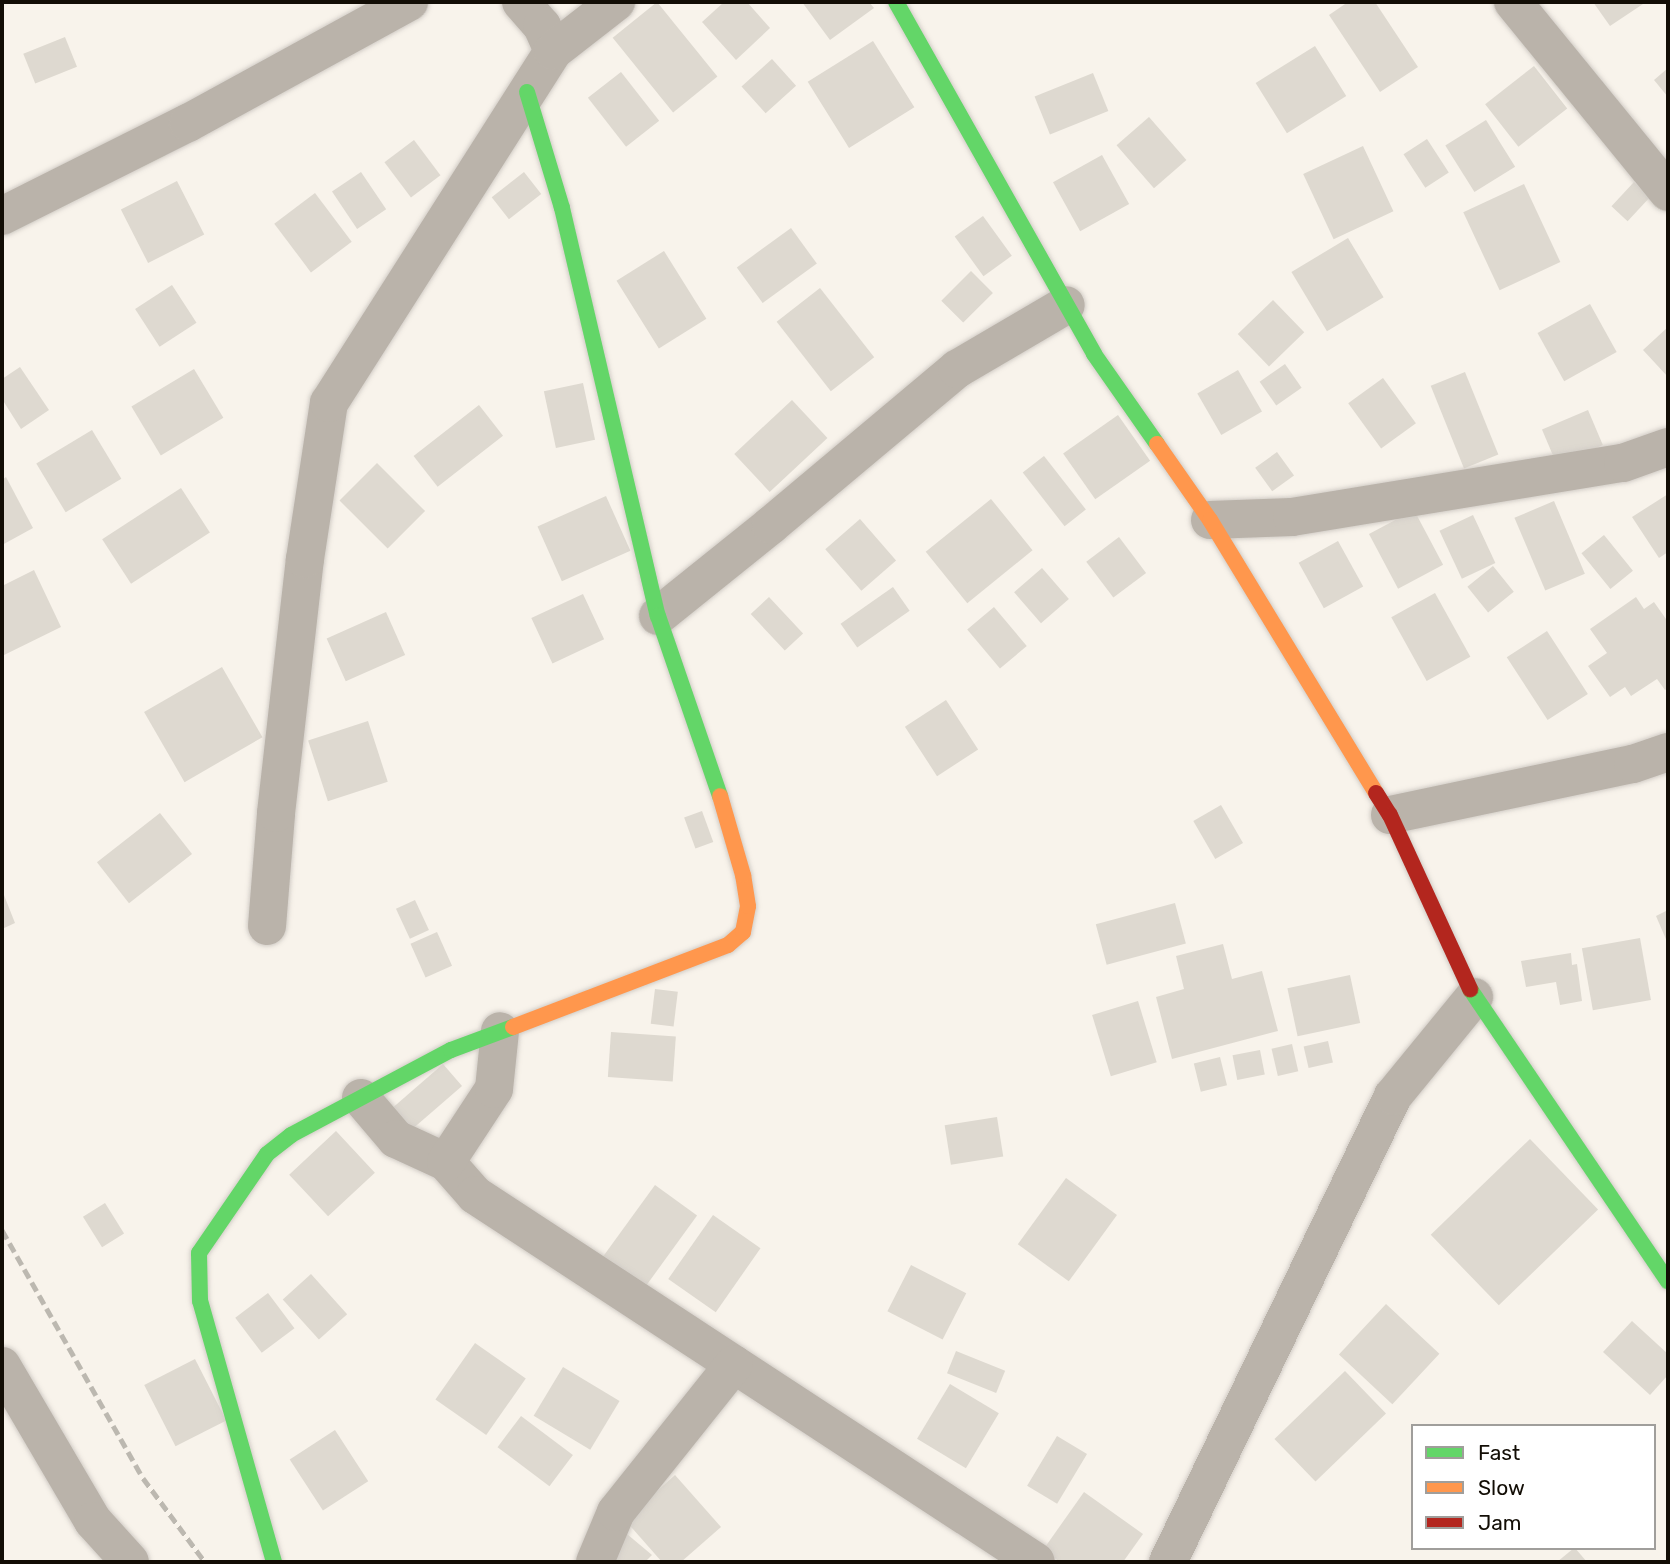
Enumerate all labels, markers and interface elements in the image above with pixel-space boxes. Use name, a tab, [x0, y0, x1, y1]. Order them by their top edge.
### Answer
legend	[1411, 1424, 1656, 1550]
text: Fast	[1478, 1440, 1520, 1465]
text: Slow	[1478, 1475, 1525, 1500]
text: Jam	[1478, 1510, 1522, 1535]

